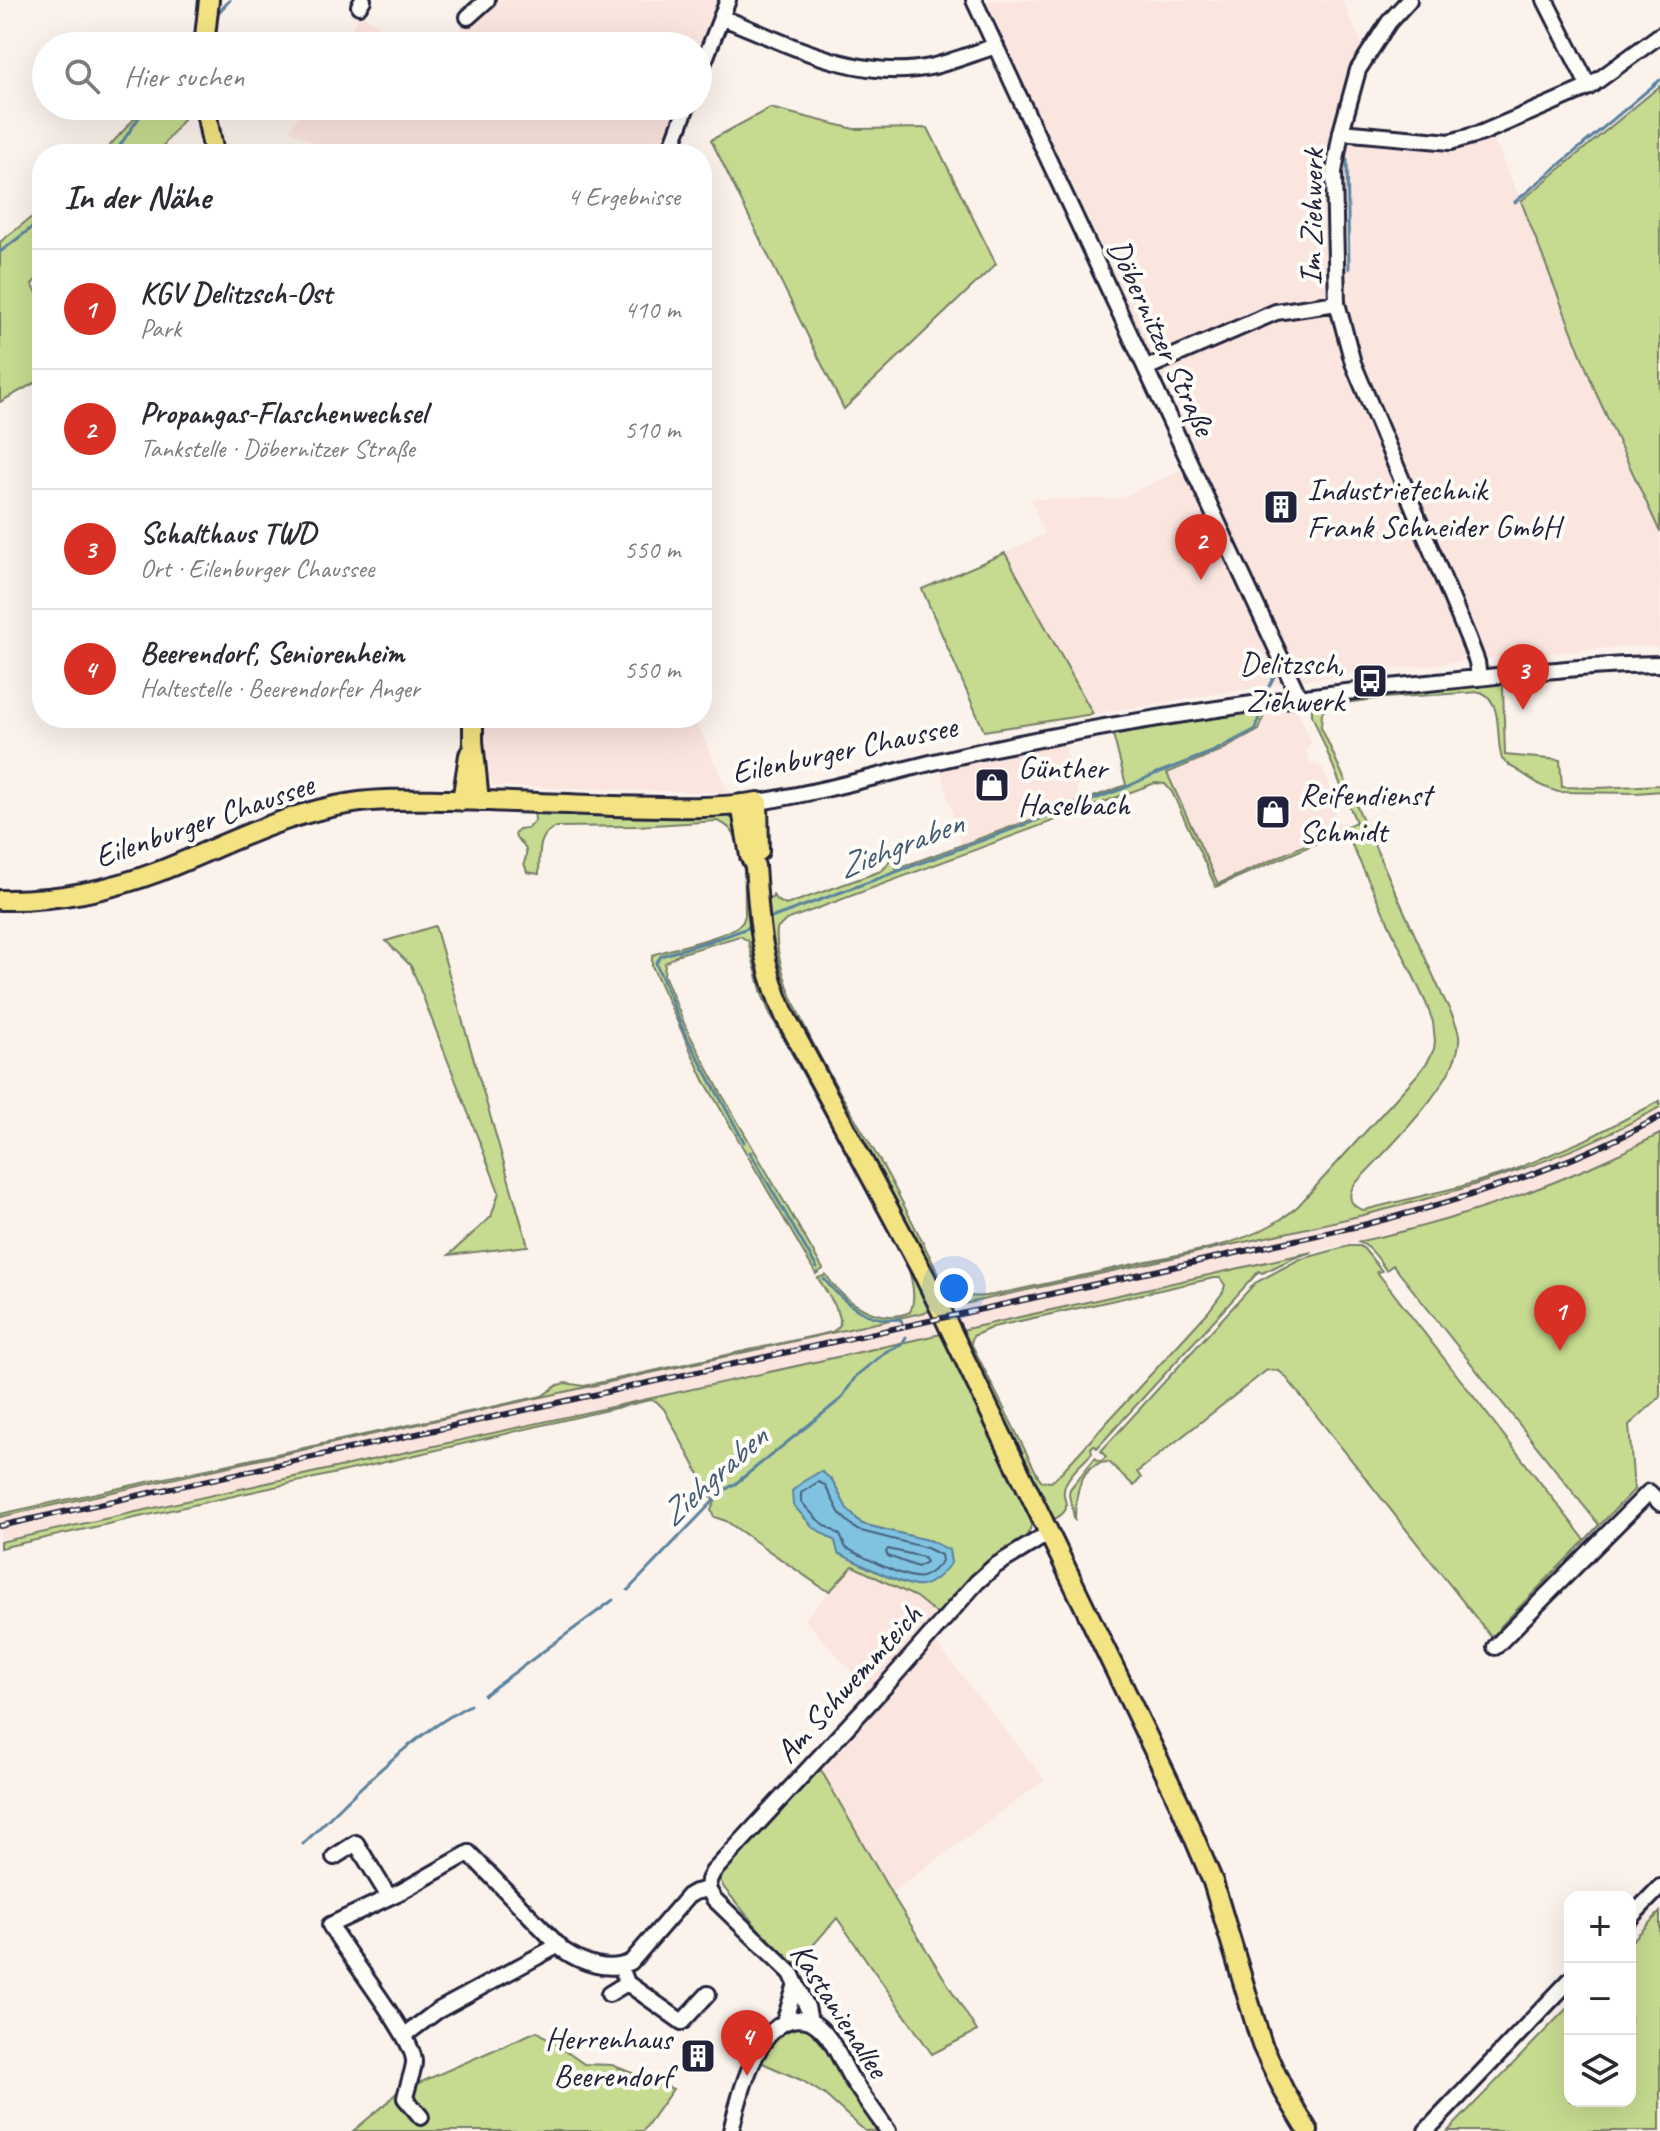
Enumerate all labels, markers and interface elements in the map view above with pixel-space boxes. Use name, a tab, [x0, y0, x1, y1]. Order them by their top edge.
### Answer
search box	[32, 32, 712, 120]
icon: search	[60, 54, 104, 98]
text: Hier suchen	[124, 57, 244, 95]
street label: Im Ziehwerk	[1290, 146, 1333, 285]
text: In der Nähe	[64, 175, 210, 218]
text: 4 Ergebnisse	[567, 180, 680, 213]
street label: Döbernitzer Straße	[1098, 233, 1226, 444]
text: KGV Delitzsch-Ost	[140, 274, 332, 312]
text: 1	[84, 293, 96, 326]
text: 410 m	[624, 293, 680, 326]
text: Park	[140, 312, 181, 345]
text: Propangas-Flaschenwechsel	[140, 394, 427, 432]
text: 2	[84, 413, 96, 446]
text: 510 m	[624, 413, 680, 446]
text: Tankstelle · Döbernitzer Straße	[140, 432, 415, 465]
place label: Industrietechnik Frank Schneider GmbH	[1307, 469, 1565, 547]
building icon: Industrietechnik Frank Schneider GmbH	[1262, 488, 1300, 526]
text: Schalthaus TWD	[140, 514, 316, 552]
pin: 2	[1175, 514, 1227, 580]
text: 3	[84, 533, 96, 566]
text: 550 m	[624, 533, 680, 566]
text: Ort · Eilenburger Chaussee	[140, 552, 374, 585]
text: Beerendorf, Seniorenheim	[140, 634, 404, 672]
place label: Delitzsch, Ziehwerk	[1239, 643, 1346, 721]
pin: 3	[1497, 644, 1549, 710]
text: 4	[84, 653, 96, 686]
text: 550 m	[624, 653, 680, 686]
bus stop icon: Delitzsch, Ziehwerk	[1351, 662, 1389, 700]
text: Haltestelle · Beerendorfer Anger	[140, 672, 420, 705]
street label: Eilenburger Chaussee	[728, 705, 963, 793]
place label: Günther Haselbach	[1018, 747, 1131, 825]
street label: Eilenburger Chaussee	[89, 763, 321, 877]
shop icon: Günther Haselbach	[973, 766, 1011, 804]
place label: Reifendienst Schmidt	[1299, 774, 1436, 852]
shop icon: Reifendienst Schmidt	[1254, 793, 1292, 831]
water label: Ziehgraben	[832, 800, 971, 888]
your location	[934, 1268, 974, 1308]
pin: 1	[1534, 1285, 1586, 1351]
water label: Ziehgraben	[651, 1414, 778, 1535]
street label: Am Schwemmteich	[766, 1595, 931, 1771]
map controls	[1564, 1891, 1636, 2107]
button: +	[1564, 1891, 1636, 1963]
street label: Kastanienallee	[781, 1935, 900, 2088]
button: −	[1564, 1963, 1636, 2035]
pin: 4	[721, 2010, 773, 2076]
place label: Herrenhaus Beerendorf	[545, 2018, 679, 2096]
button: layers	[1564, 2035, 1636, 2107]
building icon: Herrenhaus Beerendorf	[679, 2037, 717, 2075]

